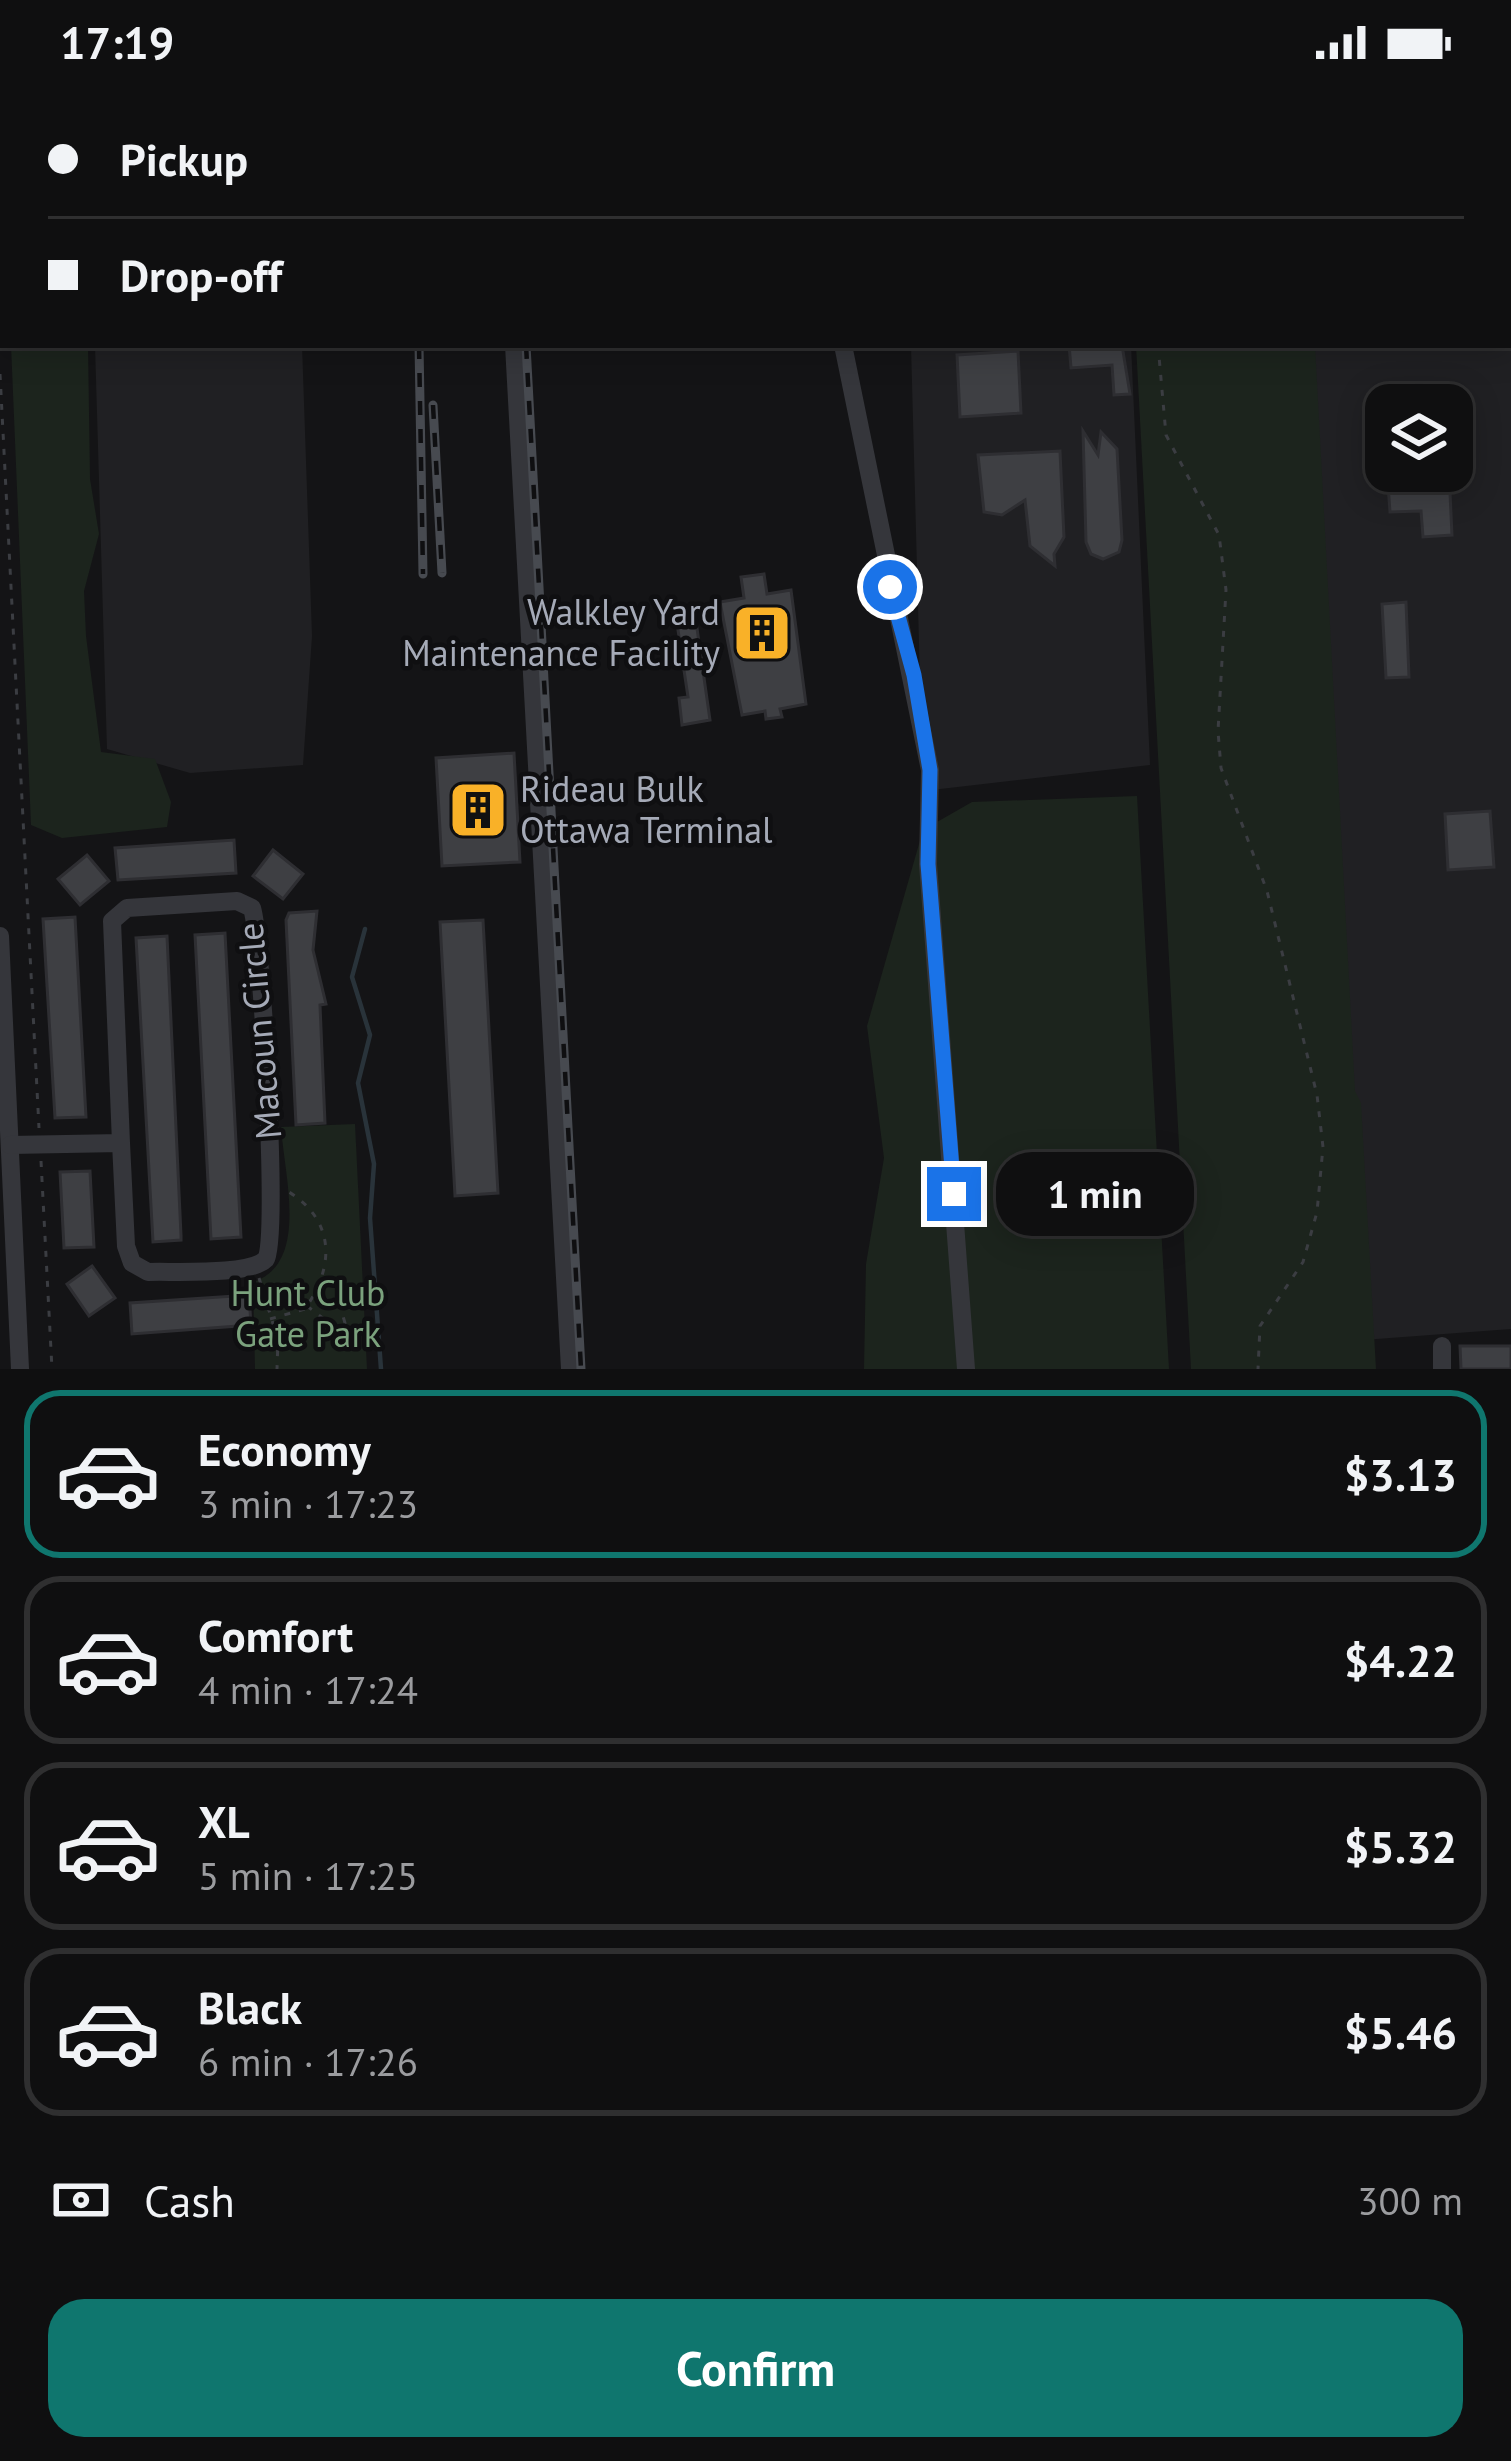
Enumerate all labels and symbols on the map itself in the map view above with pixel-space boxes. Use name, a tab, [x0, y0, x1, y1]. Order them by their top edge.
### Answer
route start	[863, 560, 917, 614]
place label: Walkley Yard Maintenance Facility	[402, 588, 720, 676]
building icon: Walkley Yard Maintenance Facility	[731, 602, 793, 664]
place label: Rideau Bulk Ottawa Terminal	[520, 765, 773, 853]
building icon: Rideau Bulk Ottawa Terminal	[447, 779, 509, 841]
street label: Macoun Circle	[226, 921, 291, 1141]
callout: 1 min	[996, 1152, 1194, 1236]
route end	[927, 1167, 981, 1221]
park label: Hunt Club Gate Park	[230, 1269, 386, 1357]

